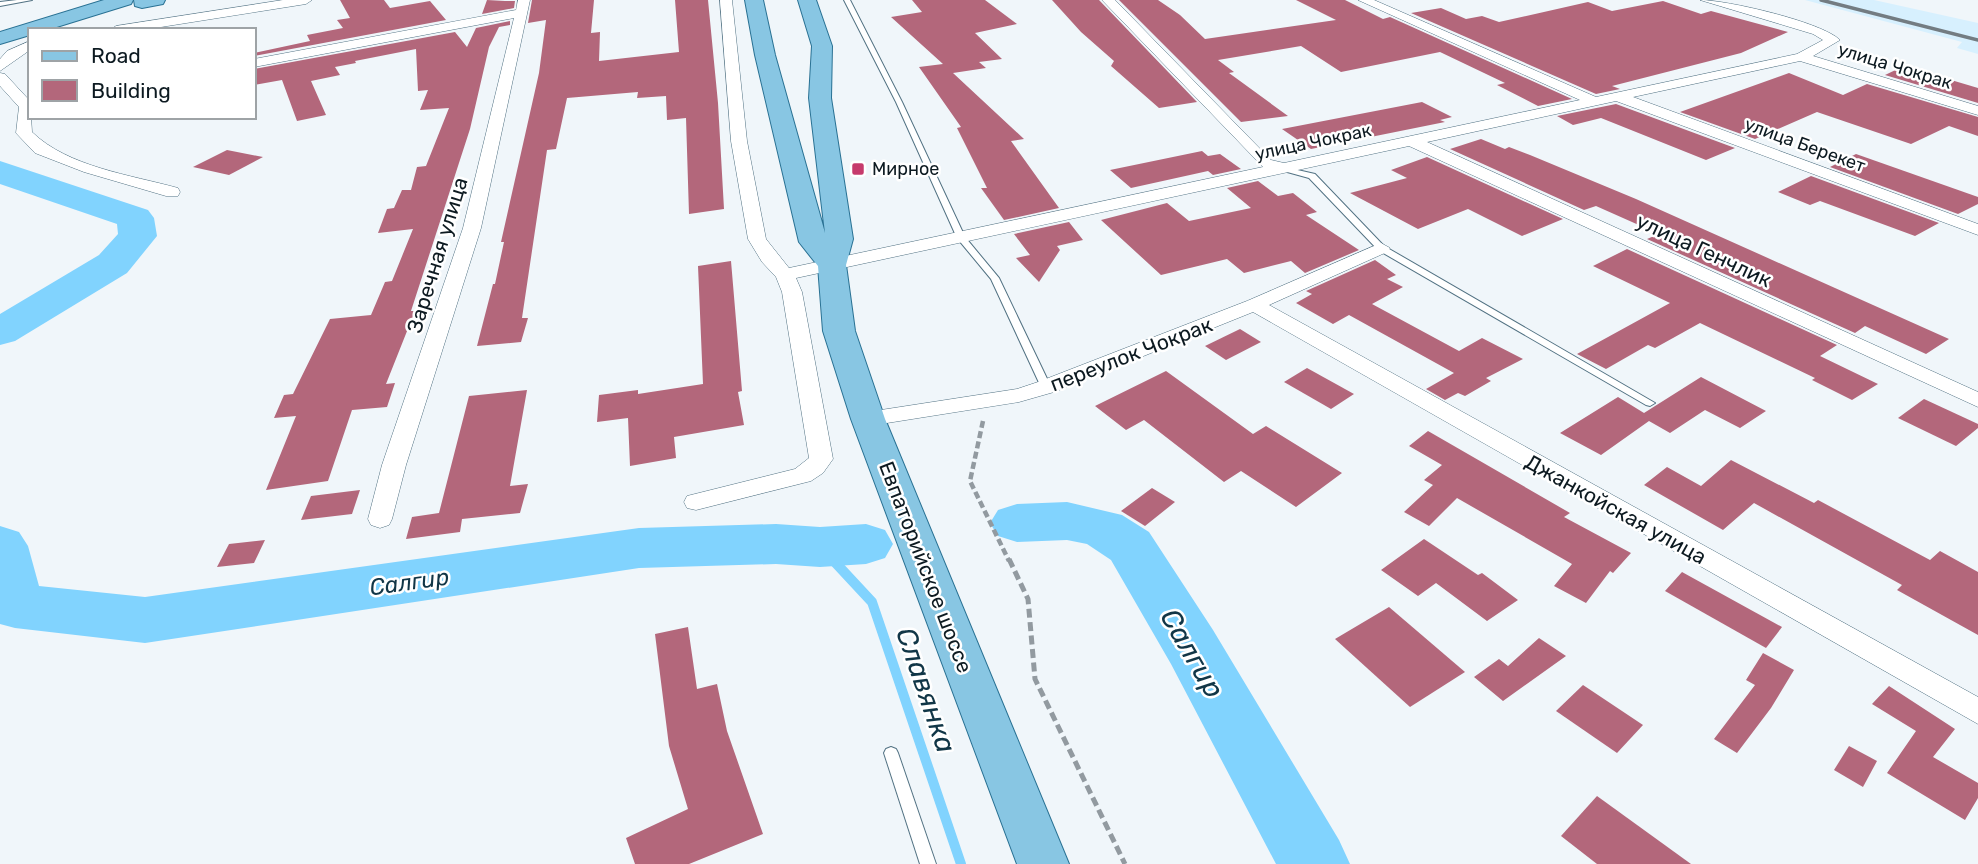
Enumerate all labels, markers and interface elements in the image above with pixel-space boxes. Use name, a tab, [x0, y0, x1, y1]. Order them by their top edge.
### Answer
legend	[28, 28, 256, 119]
street label: улица Чокрак	[1835, 38, 1955, 94]
text: Road	[91, 43, 141, 68]
text: Building	[91, 78, 171, 103]
street label: улица Берекет	[1742, 113, 1868, 177]
street label: улица Чокрак	[1253, 119, 1373, 165]
place label: Мирное	[872, 158, 939, 180]
marker: Мирное	[850, 161, 866, 177]
street label: Заречная улица	[401, 174, 473, 336]
street label: улица Генчлик	[1632, 208, 1776, 292]
street label: переулок Чокрак	[1046, 312, 1216, 396]
street label: Джанкойская улица	[1521, 449, 1711, 569]
street label: Евпаторийское шоссе	[874, 458, 978, 676]
water label: Салгир	[368, 563, 451, 601]
water label: Салгир	[1153, 603, 1231, 703]
water label: Славянка	[889, 623, 963, 757]

